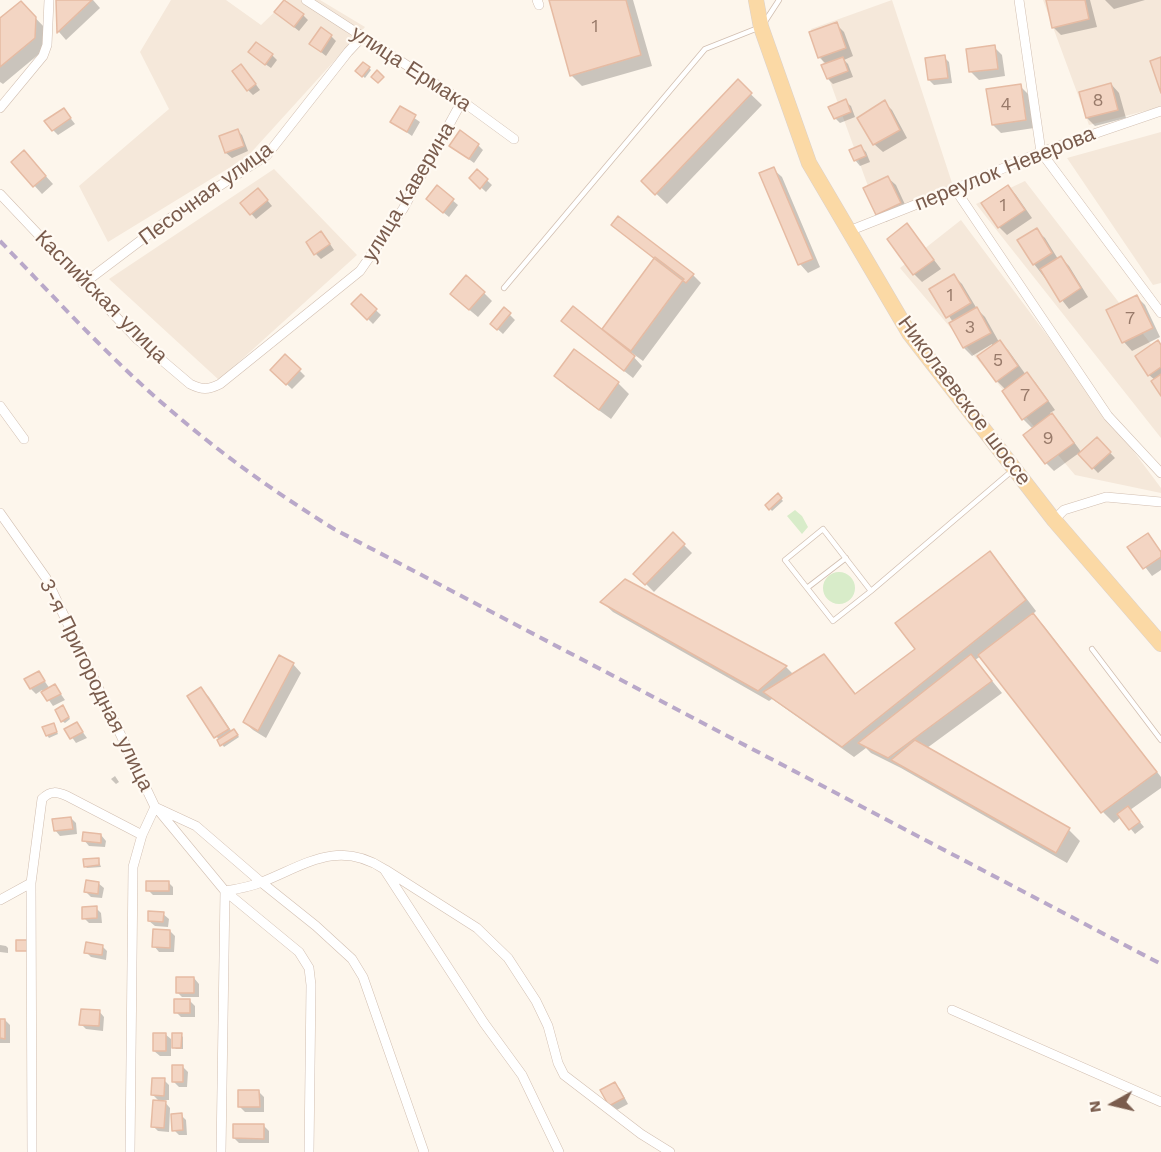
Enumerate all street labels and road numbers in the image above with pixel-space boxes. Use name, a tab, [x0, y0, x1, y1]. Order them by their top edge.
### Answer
street label: улица Ермака	[346, 21, 476, 117]
street label: улица Каверина	[357, 118, 461, 266]
street label: переулок Неверова	[911, 121, 1099, 217]
street label: Песочная улица	[134, 137, 278, 251]
street label: Каспийская улица	[29, 225, 173, 369]
street label: Николаевское шоссе	[892, 311, 1036, 491]
street label: 3-я Пригородная улица	[33, 575, 159, 795]

